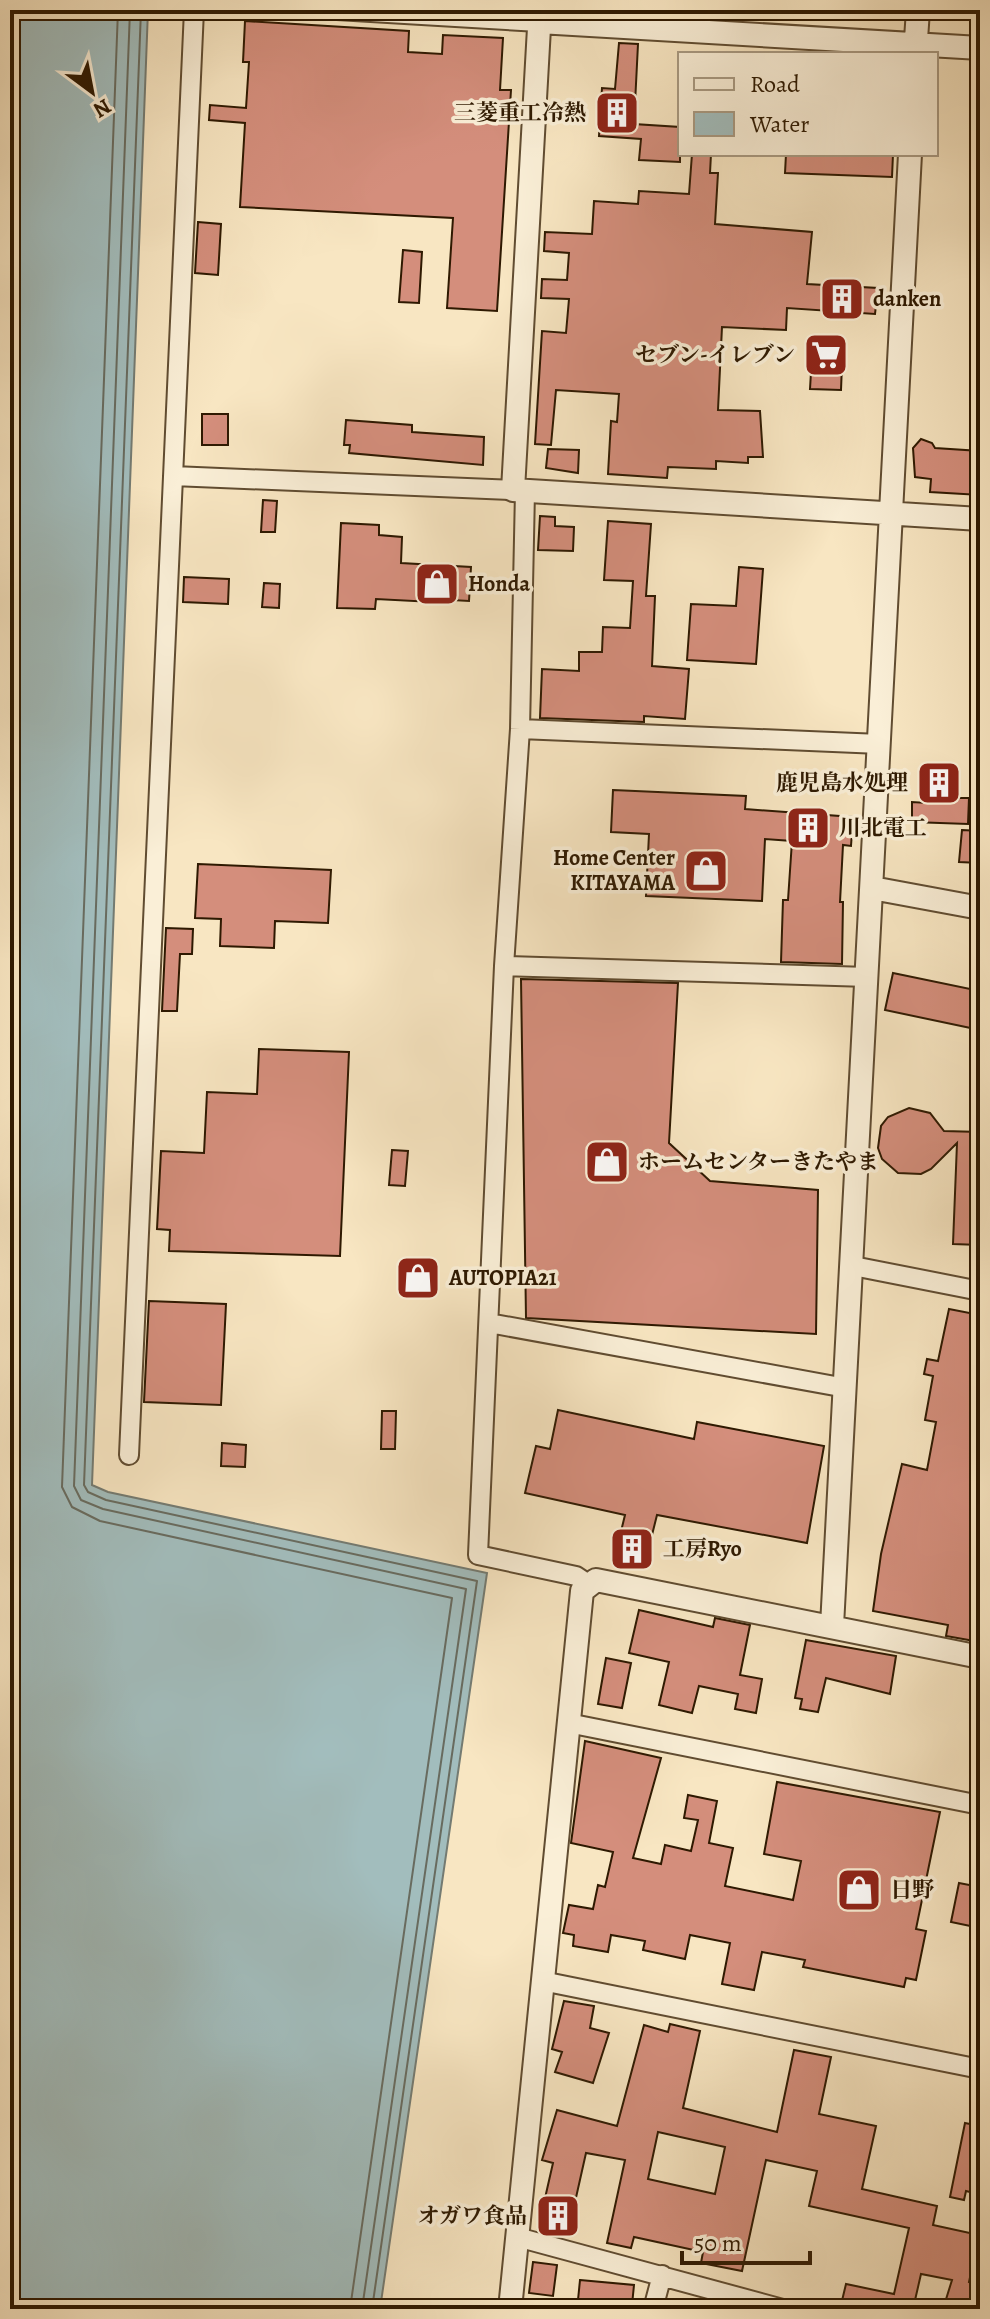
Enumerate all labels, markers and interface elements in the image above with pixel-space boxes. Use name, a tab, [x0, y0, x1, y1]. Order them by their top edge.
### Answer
north arrow	[52, 52, 132, 132]
legend	[678, 52, 938, 156]
text: Road	[750, 68, 800, 100]
building icon: 三菱重工冷熱	[593, 89, 641, 137]
text: N	[87, 91, 117, 125]
place label: 三菱重工冷熱	[454, 98, 586, 128]
text: Water	[749, 108, 810, 140]
building icon: danken	[818, 275, 866, 323]
place label: danken	[873, 284, 941, 314]
supermarket icon: セブン-イレブン	[802, 331, 850, 379]
place label: セブン-イレブン	[635, 340, 795, 370]
shop icon: Honda	[413, 560, 461, 608]
place label: Honda	[468, 569, 531, 599]
building icon: 鹿児島水処理	[915, 759, 963, 807]
place label: 鹿児島水処理	[776, 768, 908, 798]
building icon: 川北電工	[784, 804, 832, 852]
place label: 川北電工	[839, 813, 927, 843]
place label: Home Center KITAYAMA	[553, 843, 675, 898]
shop icon: Home Center KITAYAMA	[682, 847, 730, 895]
shop icon: ホームセンターきたやま	[583, 1138, 631, 1186]
place label: ホームセンターきたやま	[638, 1147, 879, 1177]
shop icon: AUTOPIA21	[394, 1254, 442, 1302]
place label: AUTOPIA21	[448, 1263, 557, 1293]
building icon: 工房Ryo	[608, 1525, 656, 1573]
place label: 工房Ryo	[663, 1534, 742, 1564]
shop icon: 日野	[835, 1866, 883, 1914]
place label: 日野	[890, 1875, 935, 1905]
building icon: オガワ食品	[534, 2192, 582, 2240]
place label: オガワ食品	[418, 2201, 527, 2231]
scale bar	[682, 2215, 810, 2265]
text: 50 m	[694, 2227, 742, 2259]

